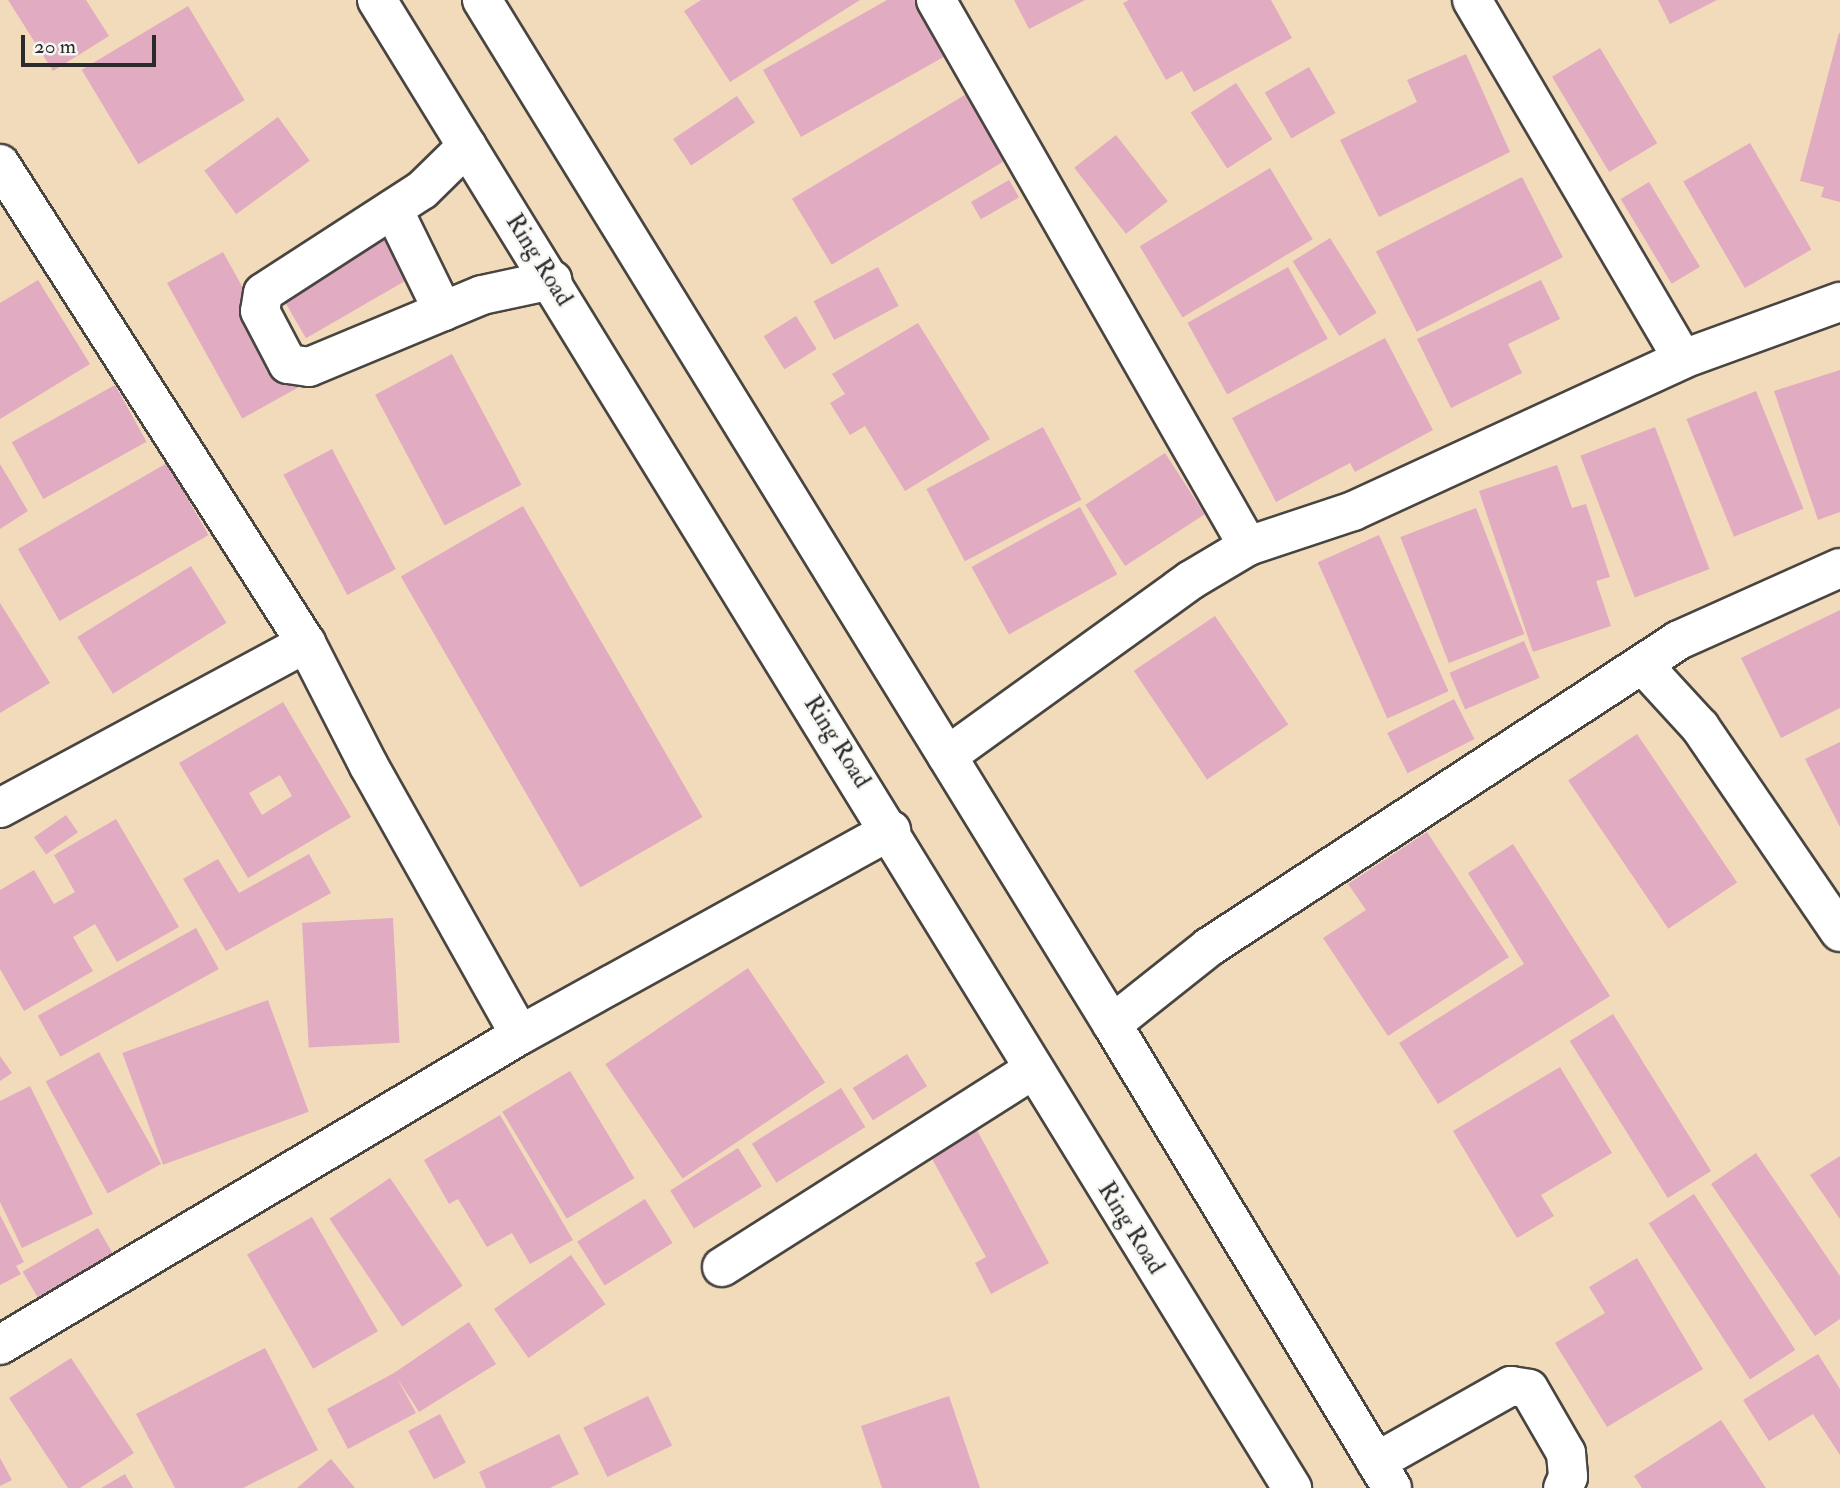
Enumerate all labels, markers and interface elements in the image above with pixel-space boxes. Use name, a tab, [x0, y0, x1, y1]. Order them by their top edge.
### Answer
scale bar	[24, 21, 159, 65]
text: 20 m	[34, 33, 76, 60]
street label: Ring Road	[500, 209, 578, 311]
street label: Ring Road	[798, 691, 876, 793]
street label: Ring Road	[1092, 1177, 1170, 1279]

